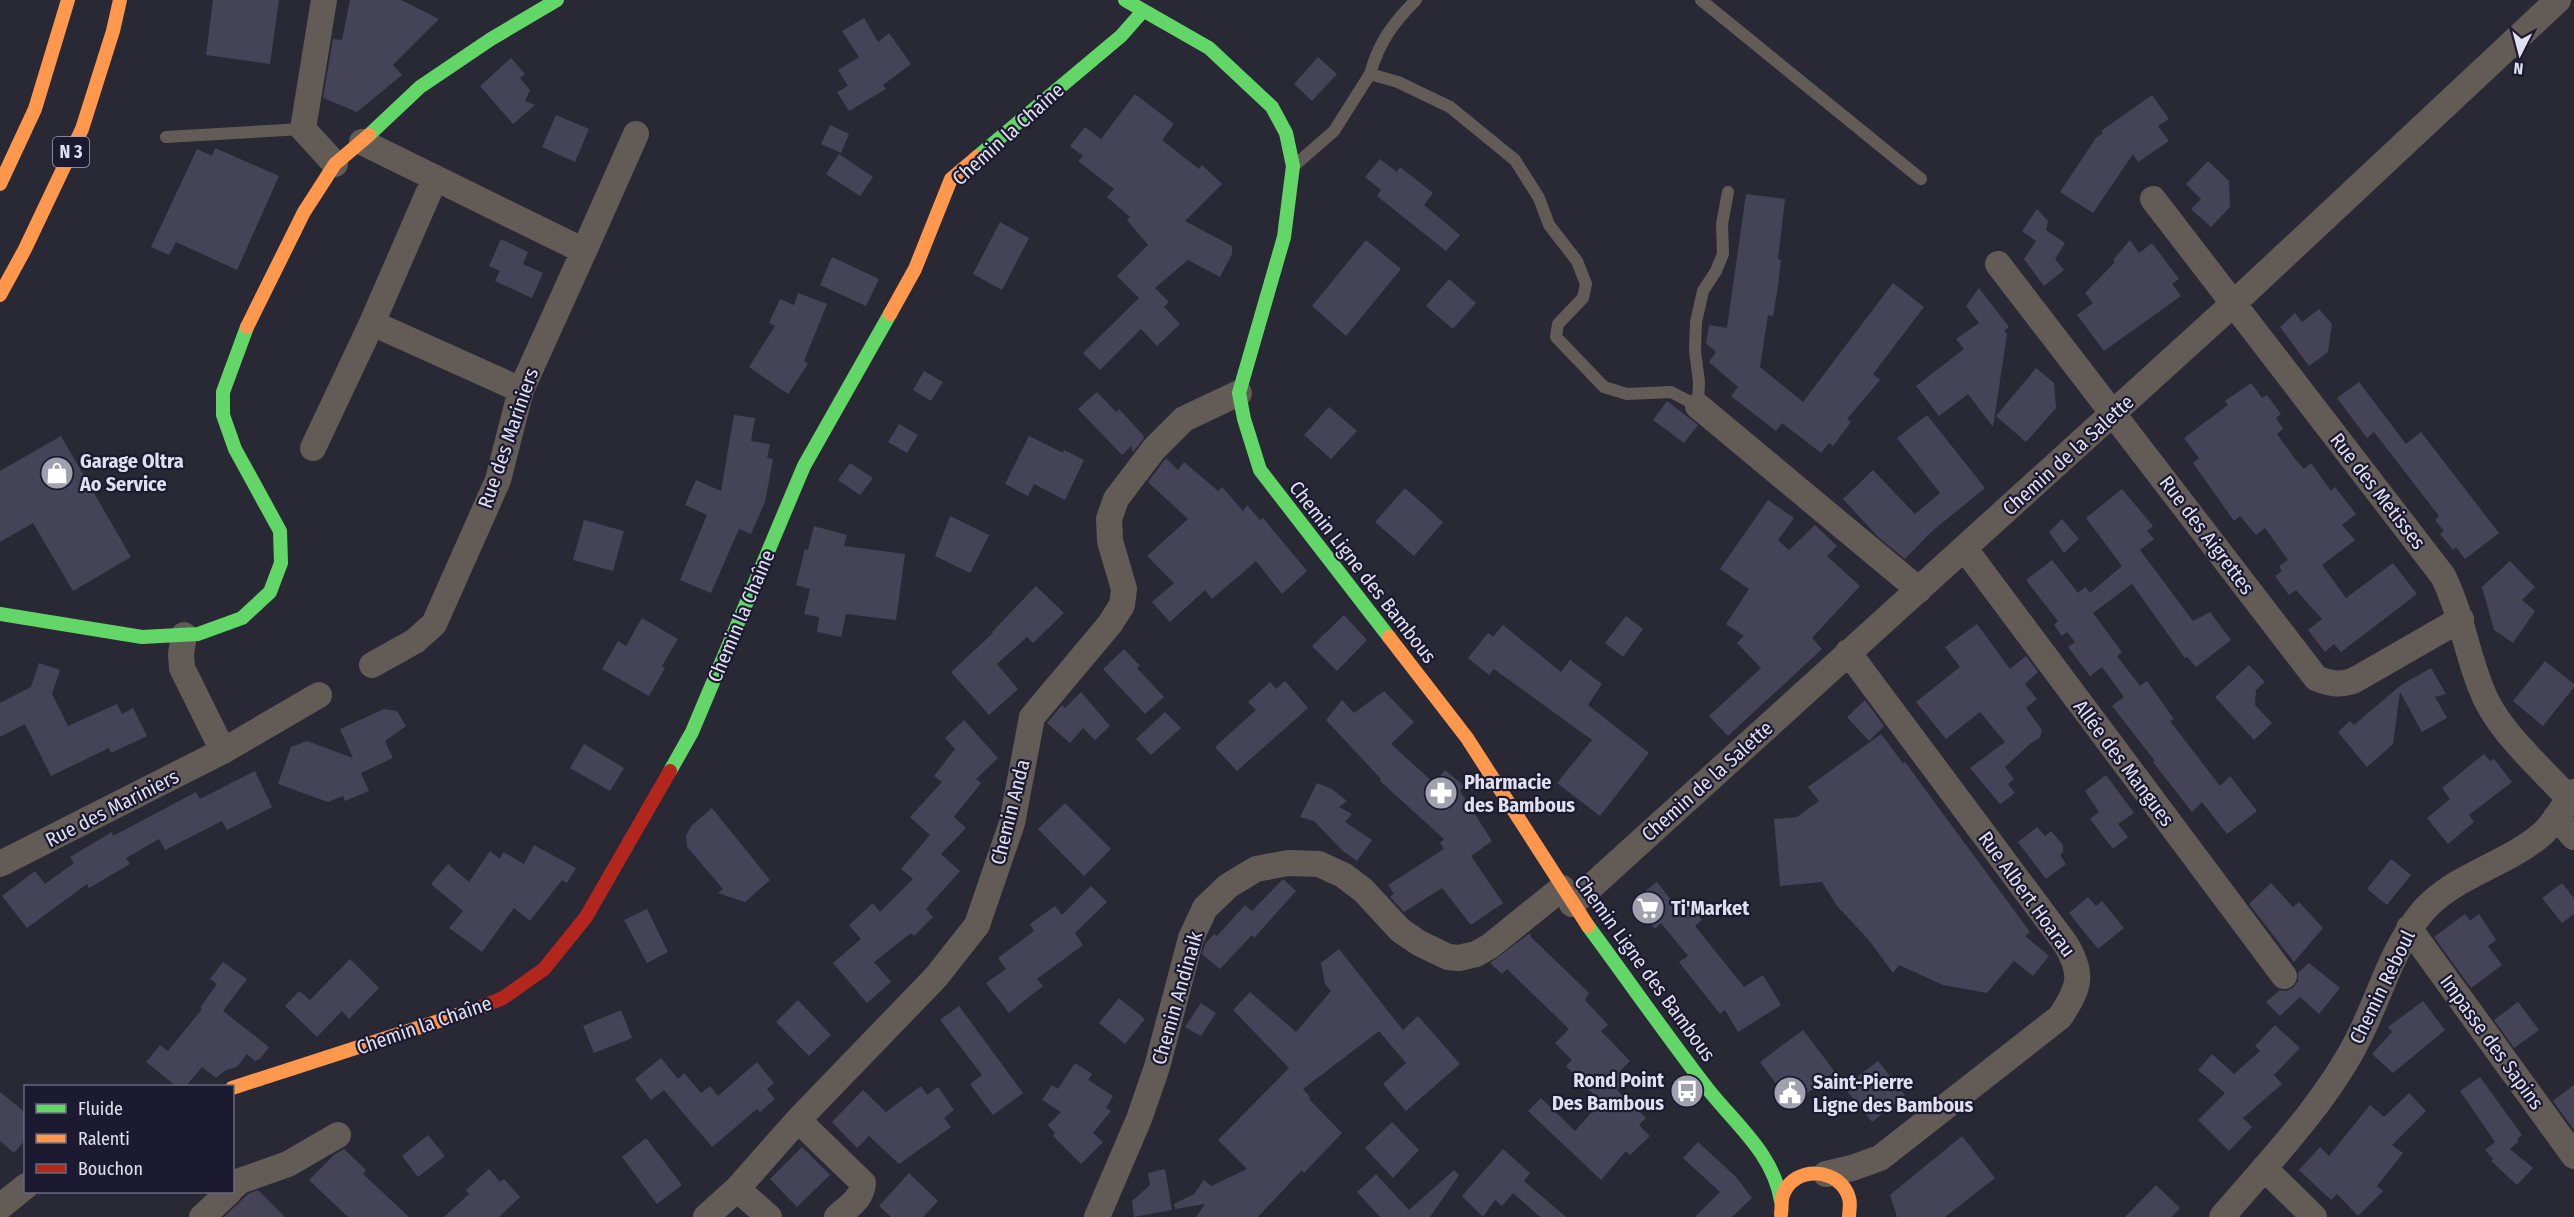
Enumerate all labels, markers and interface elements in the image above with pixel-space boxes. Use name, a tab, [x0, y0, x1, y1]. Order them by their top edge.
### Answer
north arrow	[2490, 24, 2550, 84]
text: N	[2513, 58, 2524, 78]
street label: Chemin la Chaîne	[947, 78, 1069, 190]
road number: N 3	[53, 137, 89, 167]
street label: Rue des Mariniers	[473, 365, 543, 511]
street label: Chemin de la Salette	[1997, 390, 2139, 520]
street label: Rue des Metisses	[2325, 428, 2431, 554]
place label: Garage Oltra Ao Service	[79, 449, 184, 496]
shop icon: Garage Oltra Ao Service	[39, 455, 75, 491]
street label: Rue des Aigrettes	[2155, 471, 2259, 599]
street label: Chemin Ligne des Bambous	[1284, 476, 1442, 668]
street label: Chemin la Chaîne	[702, 546, 780, 686]
street label: Allée des Mangues	[2069, 695, 2179, 831]
street label: Chemin de la Salette	[1636, 716, 1778, 846]
street label: Chemin Anda	[985, 757, 1035, 867]
street label: Rue des Mariniers	[41, 764, 183, 852]
place label: Pharmacie des Bambous	[1464, 770, 1575, 817]
pharmacy icon: Pharmacie des Bambous	[1423, 775, 1459, 811]
street label: Rue Albert Hoarau	[1973, 827, 2081, 961]
street label: Chemin Ligne des Bambous	[1569, 870, 1721, 1066]
supermarket icon: Ti'Market	[1630, 890, 1666, 926]
place label: Ti'Market	[1671, 896, 1750, 920]
street label: Chemin Reboul	[2344, 926, 2420, 1048]
street label: Chemin Andinaik	[1147, 928, 1208, 1067]
street label: Impasse des Sapins	[2435, 970, 2549, 1114]
street label: Chemin la Chaîne	[353, 991, 495, 1059]
place label: Rond Point Des Bambous	[1552, 1068, 1665, 1115]
place label: Saint-Pierre Ligne des Bambous	[1813, 1070, 1973, 1117]
bus stop icon: Rond Point Des Bambous	[1669, 1073, 1705, 1109]
public building icon: Saint-Pierre Ligne des Bambous	[1772, 1075, 1808, 1111]
legend	[24, 1085, 234, 1193]
text: Fluide	[78, 1098, 123, 1120]
text: Ralenti	[78, 1128, 130, 1150]
text: Bouchon	[78, 1158, 143, 1180]

